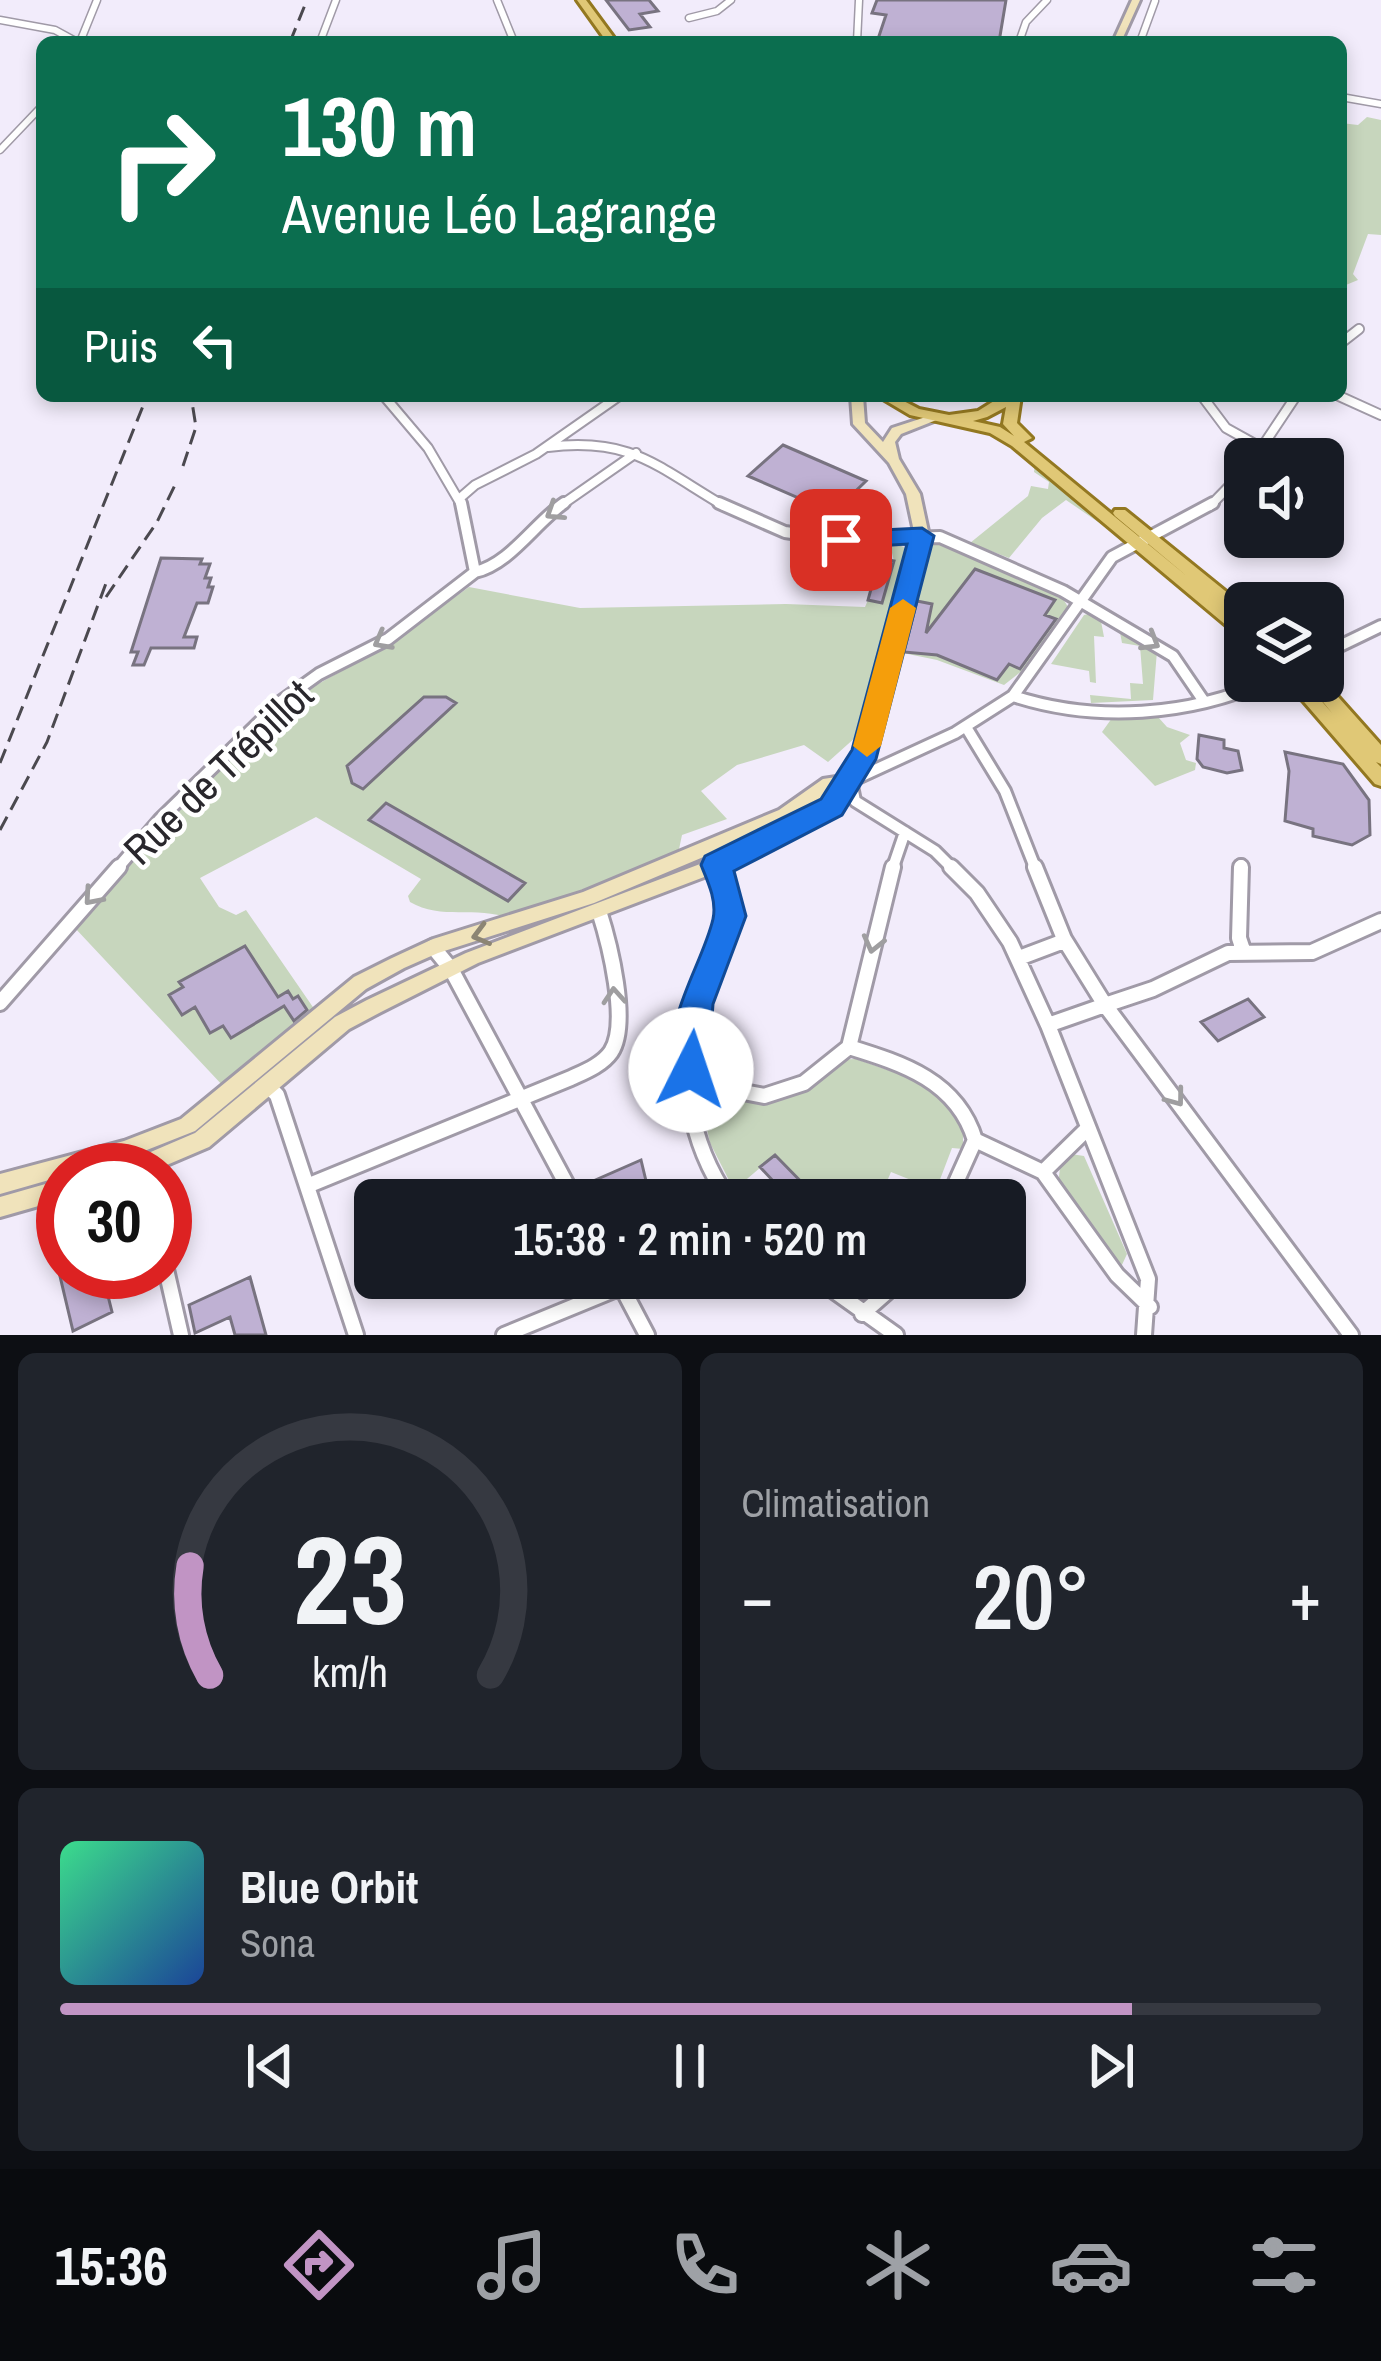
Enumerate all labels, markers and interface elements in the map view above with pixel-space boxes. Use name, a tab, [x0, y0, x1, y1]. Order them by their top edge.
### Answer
text: 130 m	[282, 69, 477, 182]
icon: right	[84, 84, 240, 240]
text: Avenue Léo Lagrange	[282, 177, 717, 250]
icon: left	[182, 312, 248, 378]
text: Puis	[84, 315, 158, 376]
map controls	[1224, 438, 1344, 702]
button: sound	[1224, 438, 1344, 558]
pin	[790, 489, 892, 591]
one-way arrow	[545, 497, 567, 519]
icon: arrive	[808, 507, 874, 573]
button: layers	[1224, 582, 1344, 702]
one-way arrow	[373, 627, 395, 650]
one-way arrow	[1137, 628, 1159, 650]
street label: Rue de Trépillot	[111, 667, 325, 877]
one-way arrow	[85, 883, 107, 905]
one-way arrow	[472, 920, 492, 945]
one-way arrow	[862, 934, 887, 954]
one-way arrow	[601, 986, 627, 1005]
position arrow	[628, 1007, 754, 1133]
one-way arrow	[1161, 1085, 1183, 1107]
speed limit sign: 30	[36, 1143, 192, 1299]
text: 15:38 · 2 min · 520 m	[513, 1208, 867, 1269]
text: Climatisation	[742, 1477, 930, 1529]
text: 23	[293, 1495, 407, 1663]
text: 20°	[972, 1536, 1090, 1657]
text: −	[742, 1552, 773, 1641]
text: +	[1289, 1552, 1321, 1641]
text: km/h	[312, 1642, 388, 1699]
text: Blue Orbit	[240, 1856, 418, 1917]
text: Sona	[240, 1917, 315, 1969]
icon: previous	[237, 2033, 303, 2099]
icon: pause	[657, 2033, 723, 2099]
icon: next	[1078, 2033, 1144, 2099]
icon: directions	[277, 2223, 361, 2307]
icon: music	[470, 2223, 554, 2307]
icon: phone	[663, 2223, 747, 2307]
icon: climate	[856, 2223, 940, 2307]
icon: car	[1049, 2223, 1133, 2307]
icon: filters	[1242, 2223, 1326, 2307]
text: 15:36	[55, 2229, 168, 2302]

